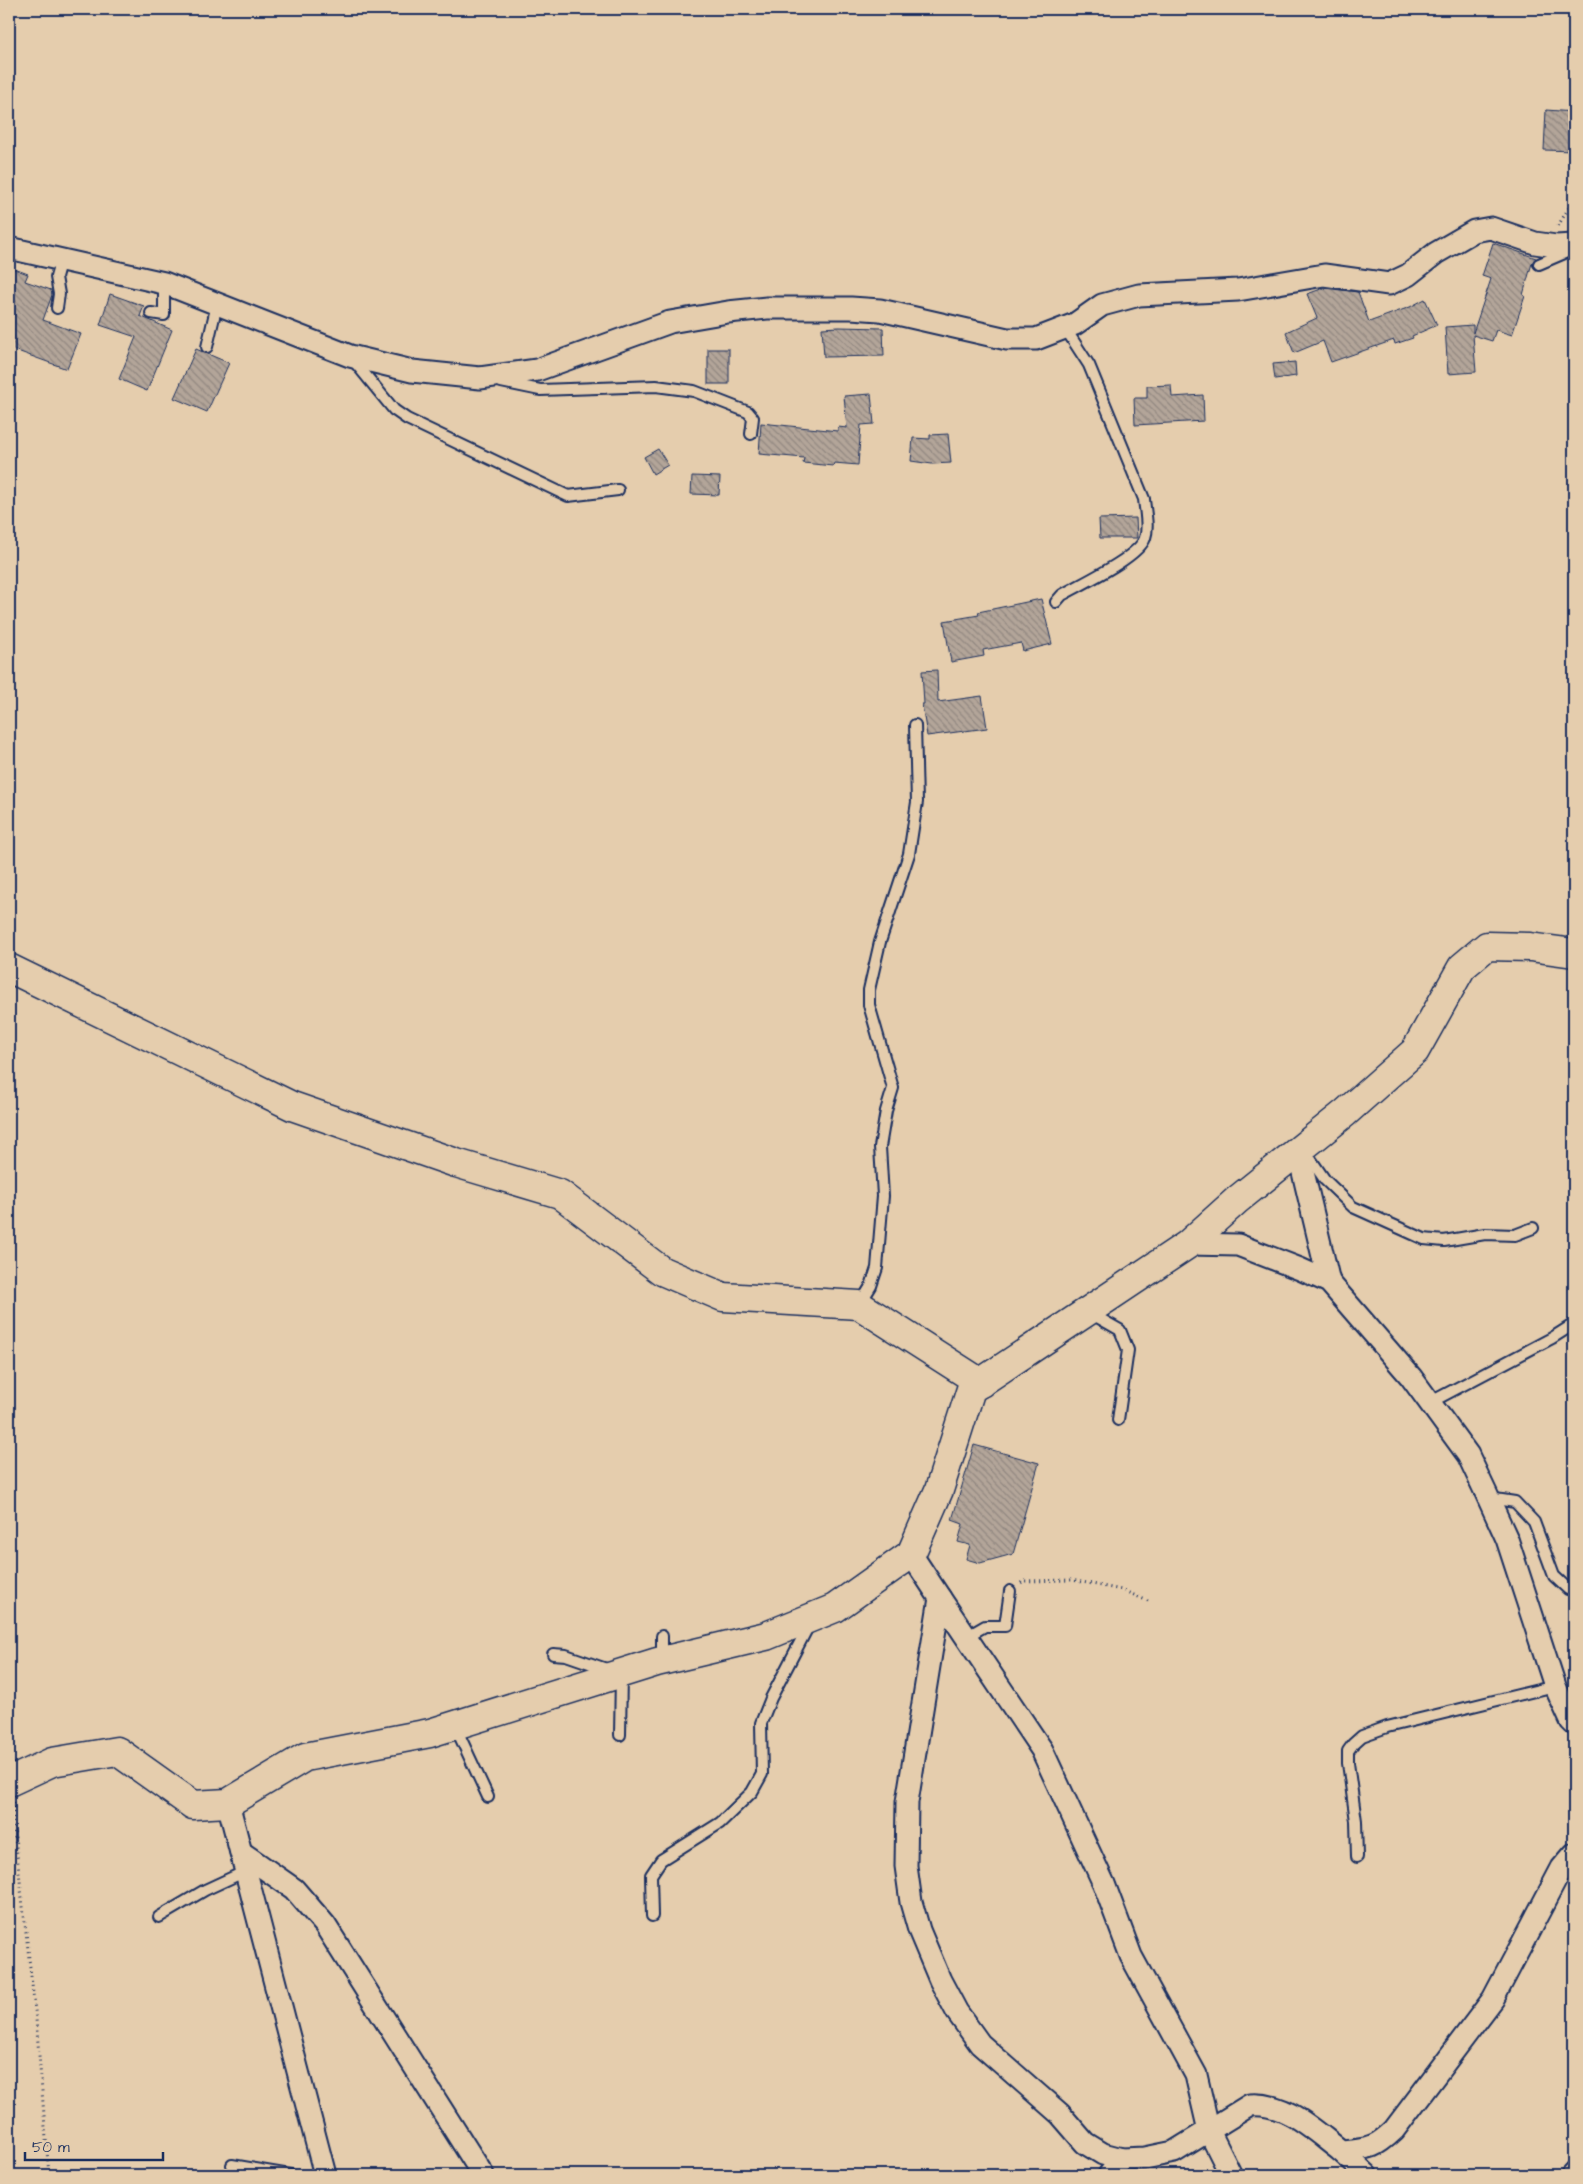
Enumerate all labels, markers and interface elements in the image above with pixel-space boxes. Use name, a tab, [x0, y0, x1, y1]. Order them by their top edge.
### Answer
scale bar	[25, 2129, 162, 2161]
text: 50 m	[32, 2137, 70, 2158]

